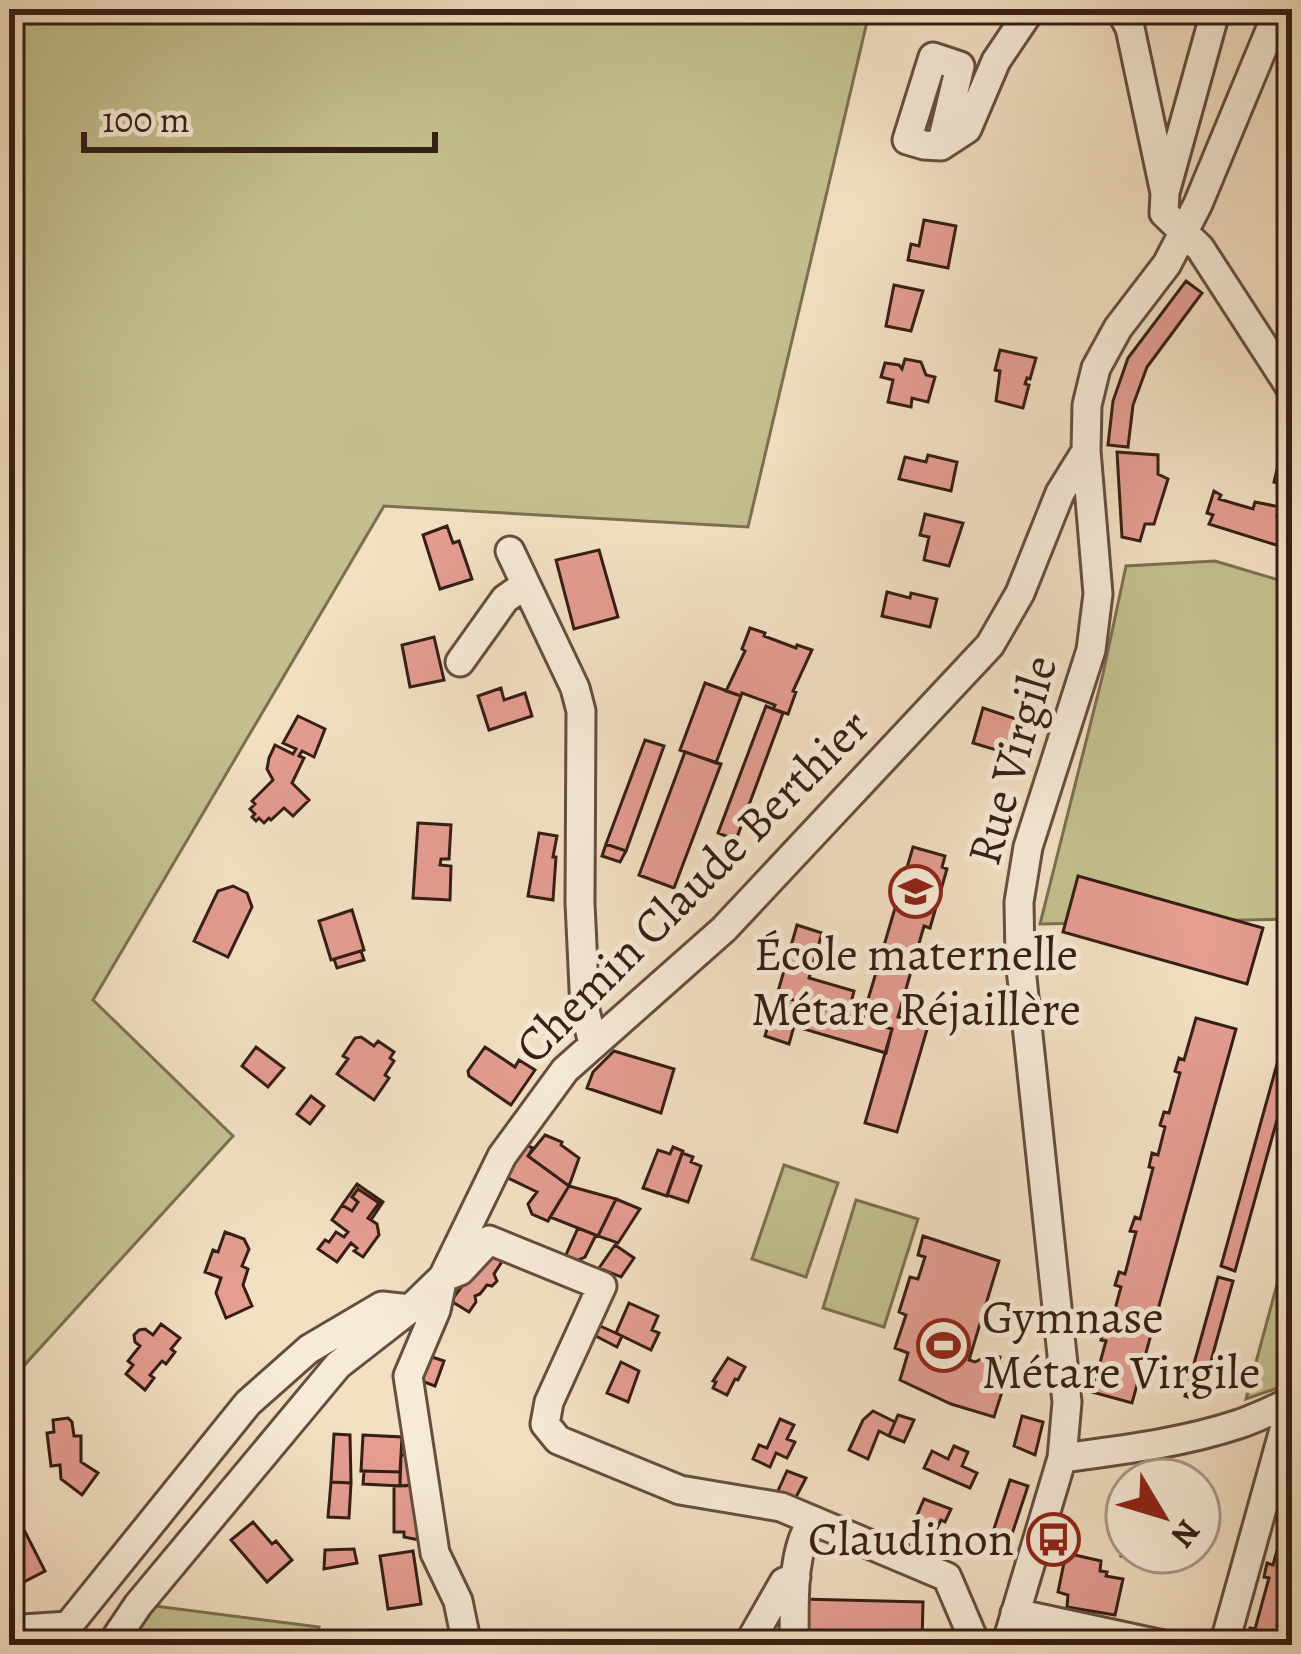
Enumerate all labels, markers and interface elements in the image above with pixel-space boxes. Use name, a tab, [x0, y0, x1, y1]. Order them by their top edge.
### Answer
scale bar	[84, 78, 435, 152]
text: 100 m	[102, 95, 190, 144]
street label: Rue Virgile	[951, 648, 1073, 872]
street label: Chemin Claude Berthier	[500, 694, 884, 1078]
school or university icon: École maternelle Métare Réjaillère	[888, 863, 944, 919]
place label: École maternelle Métare Réjaillère	[751, 921, 1081, 1042]
place label: Gymnase Métare Virgile	[982, 1284, 1260, 1405]
sports icon: Gymnase Métare Virgile	[915, 1317, 971, 1373]
north arrow	[1103, 1456, 1223, 1576]
place label: Claudinon	[808, 1506, 1014, 1572]
bus stop icon: Claudinon	[1025, 1511, 1081, 1567]
text: N	[1161, 1511, 1211, 1557]

